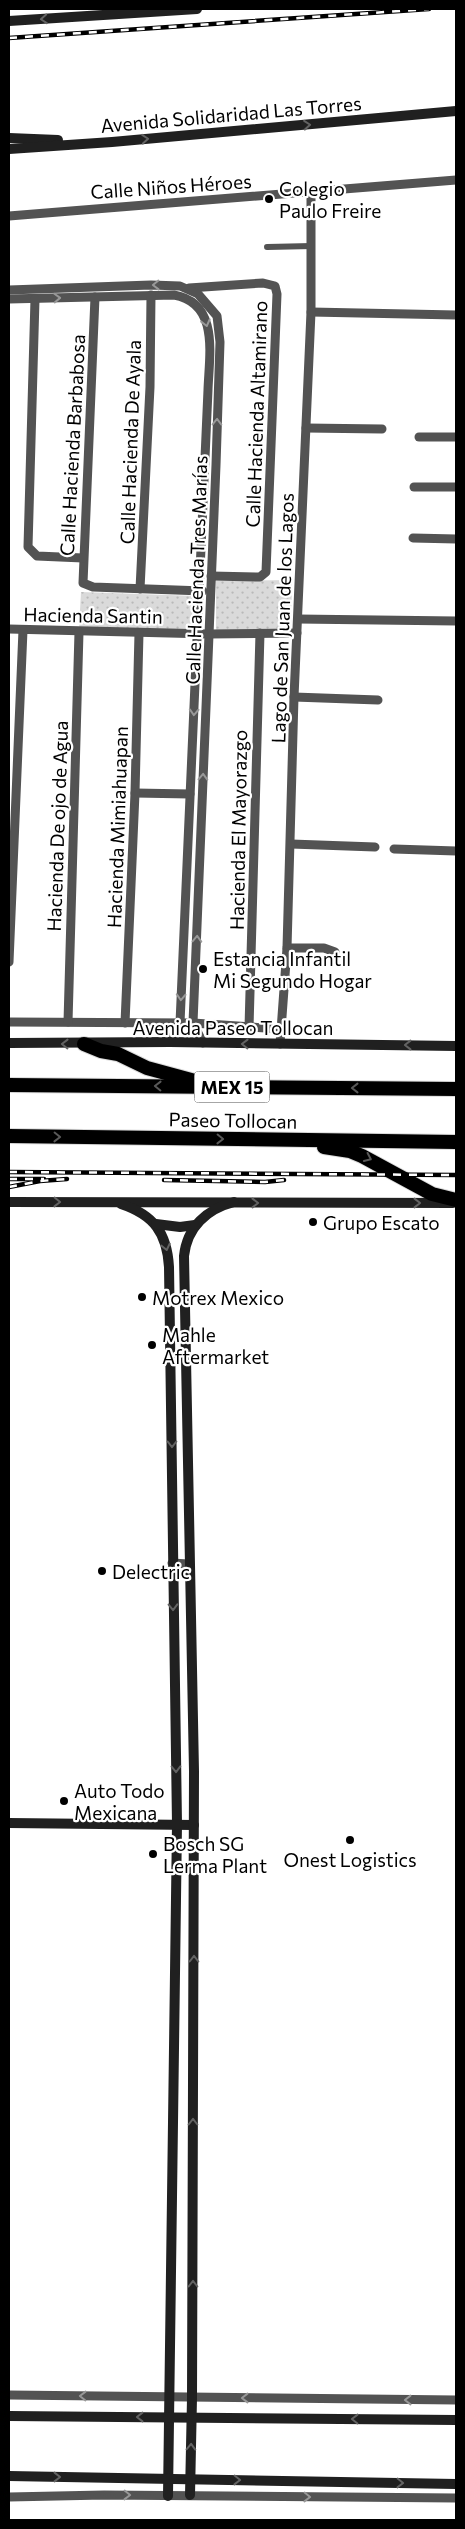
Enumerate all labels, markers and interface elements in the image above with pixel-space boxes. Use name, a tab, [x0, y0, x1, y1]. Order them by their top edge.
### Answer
one-way arrow	[40, 13, 48, 24]
street label: Avenida Solidaridad Las Torres	[100, 91, 362, 137]
one-way arrow	[303, 120, 311, 131]
one-way arrow	[141, 134, 149, 145]
street label: Calle Niños Héroes	[90, 169, 252, 203]
place label: Colegio Paulo Freire	[279, 177, 381, 222]
marker: Colegio Paulo Freire	[263, 193, 275, 205]
one-way arrow	[152, 280, 160, 290]
one-way arrow	[54, 293, 62, 304]
street label: Calle Hacienda Altamirano	[241, 300, 271, 528]
one-way arrow	[201, 318, 211, 326]
street label: Calle Hacienda Barbabosa	[55, 333, 89, 557]
street label: Calle Hacienda De Ayala	[115, 339, 145, 545]
one-way arrow	[212, 418, 223, 426]
street label: Calle Hacienda Tres Marías	[181, 455, 211, 685]
street label: Lago de San Juan de los Lagos	[266, 492, 298, 744]
street label: Hacienda Santin	[23, 602, 163, 628]
one-way arrow	[188, 708, 199, 716]
street label: Hacienda De ojo de Agua	[42, 720, 72, 932]
street label: Hacienda Mimiahuapan	[102, 726, 132, 928]
street label: Hacienda El Mayorazgo	[225, 730, 251, 930]
one-way arrow	[198, 773, 209, 781]
one-way arrow	[191, 935, 202, 943]
place label: Estancia Infantil Mi Segundo Hogar	[213, 947, 372, 992]
marker: Estancia Infantil Mi Segundo Hogar	[197, 963, 209, 975]
one-way arrow	[176, 993, 187, 1001]
street label: Avenida Paseo Tollocan	[133, 1016, 333, 1039]
one-way arrow	[61, 1039, 68, 1049]
one-way arrow	[241, 1039, 248, 1049]
one-way arrow	[403, 1040, 411, 1051]
road number: MEX 15	[194, 1072, 270, 1102]
one-way arrow	[153, 1081, 161, 1091]
one-way arrow	[351, 1083, 358, 1093]
street label: Paseo Tollocan	[168, 1107, 298, 1133]
one-way arrow	[54, 1132, 62, 1142]
one-way arrow	[216, 1133, 224, 1144]
one-way arrow	[363, 1152, 372, 1163]
one-way arrow	[54, 1197, 62, 1208]
one-way arrow	[252, 1198, 259, 1208]
one-way arrow	[414, 1198, 422, 1208]
place label: Grupo Escato	[323, 1211, 440, 1234]
marker: Grupo Escato	[307, 1216, 319, 1228]
one-way arrow	[160, 1243, 171, 1251]
place label: Motrex Mexico	[152, 1286, 284, 1309]
marker: Motrex Mexico	[136, 1291, 148, 1303]
place label: Mahle Aftermarket	[162, 1323, 269, 1368]
marker: Mahle Aftermarket	[146, 1339, 158, 1351]
one-way arrow	[167, 1440, 177, 1448]
place label: Delectric	[112, 1560, 190, 1583]
marker: Delectric	[96, 1565, 108, 1577]
one-way arrow	[168, 1603, 178, 1611]
one-way arrow	[171, 1766, 181, 1773]
place label: Auto Todo Mexicana	[74, 1779, 165, 1824]
marker: Auto Todo Mexicana	[58, 1795, 70, 1807]
place label: Bosch SG Lerma Plant	[163, 1832, 267, 1877]
marker: Onest Logistics	[344, 1834, 356, 1846]
marker: Bosch SG Lerma Plant	[147, 1848, 159, 1860]
place label: Onest Logistics	[283, 1848, 417, 1871]
one-way arrow	[189, 1955, 199, 1962]
one-way arrow	[188, 2117, 198, 2125]
one-way arrow	[187, 2280, 198, 2288]
one-way arrow	[78, 2391, 86, 2401]
one-way arrow	[241, 2393, 248, 2403]
one-way arrow	[403, 2395, 411, 2405]
one-way arrow	[136, 2412, 144, 2422]
one-way arrow	[351, 2414, 358, 2424]
one-way arrow	[185, 2442, 196, 2450]
one-way arrow	[54, 2472, 62, 2482]
one-way arrow	[234, 2475, 242, 2485]
one-way arrow	[396, 2478, 404, 2488]
one-way arrow	[124, 2490, 132, 2500]
one-way arrow	[304, 2492, 312, 2502]

